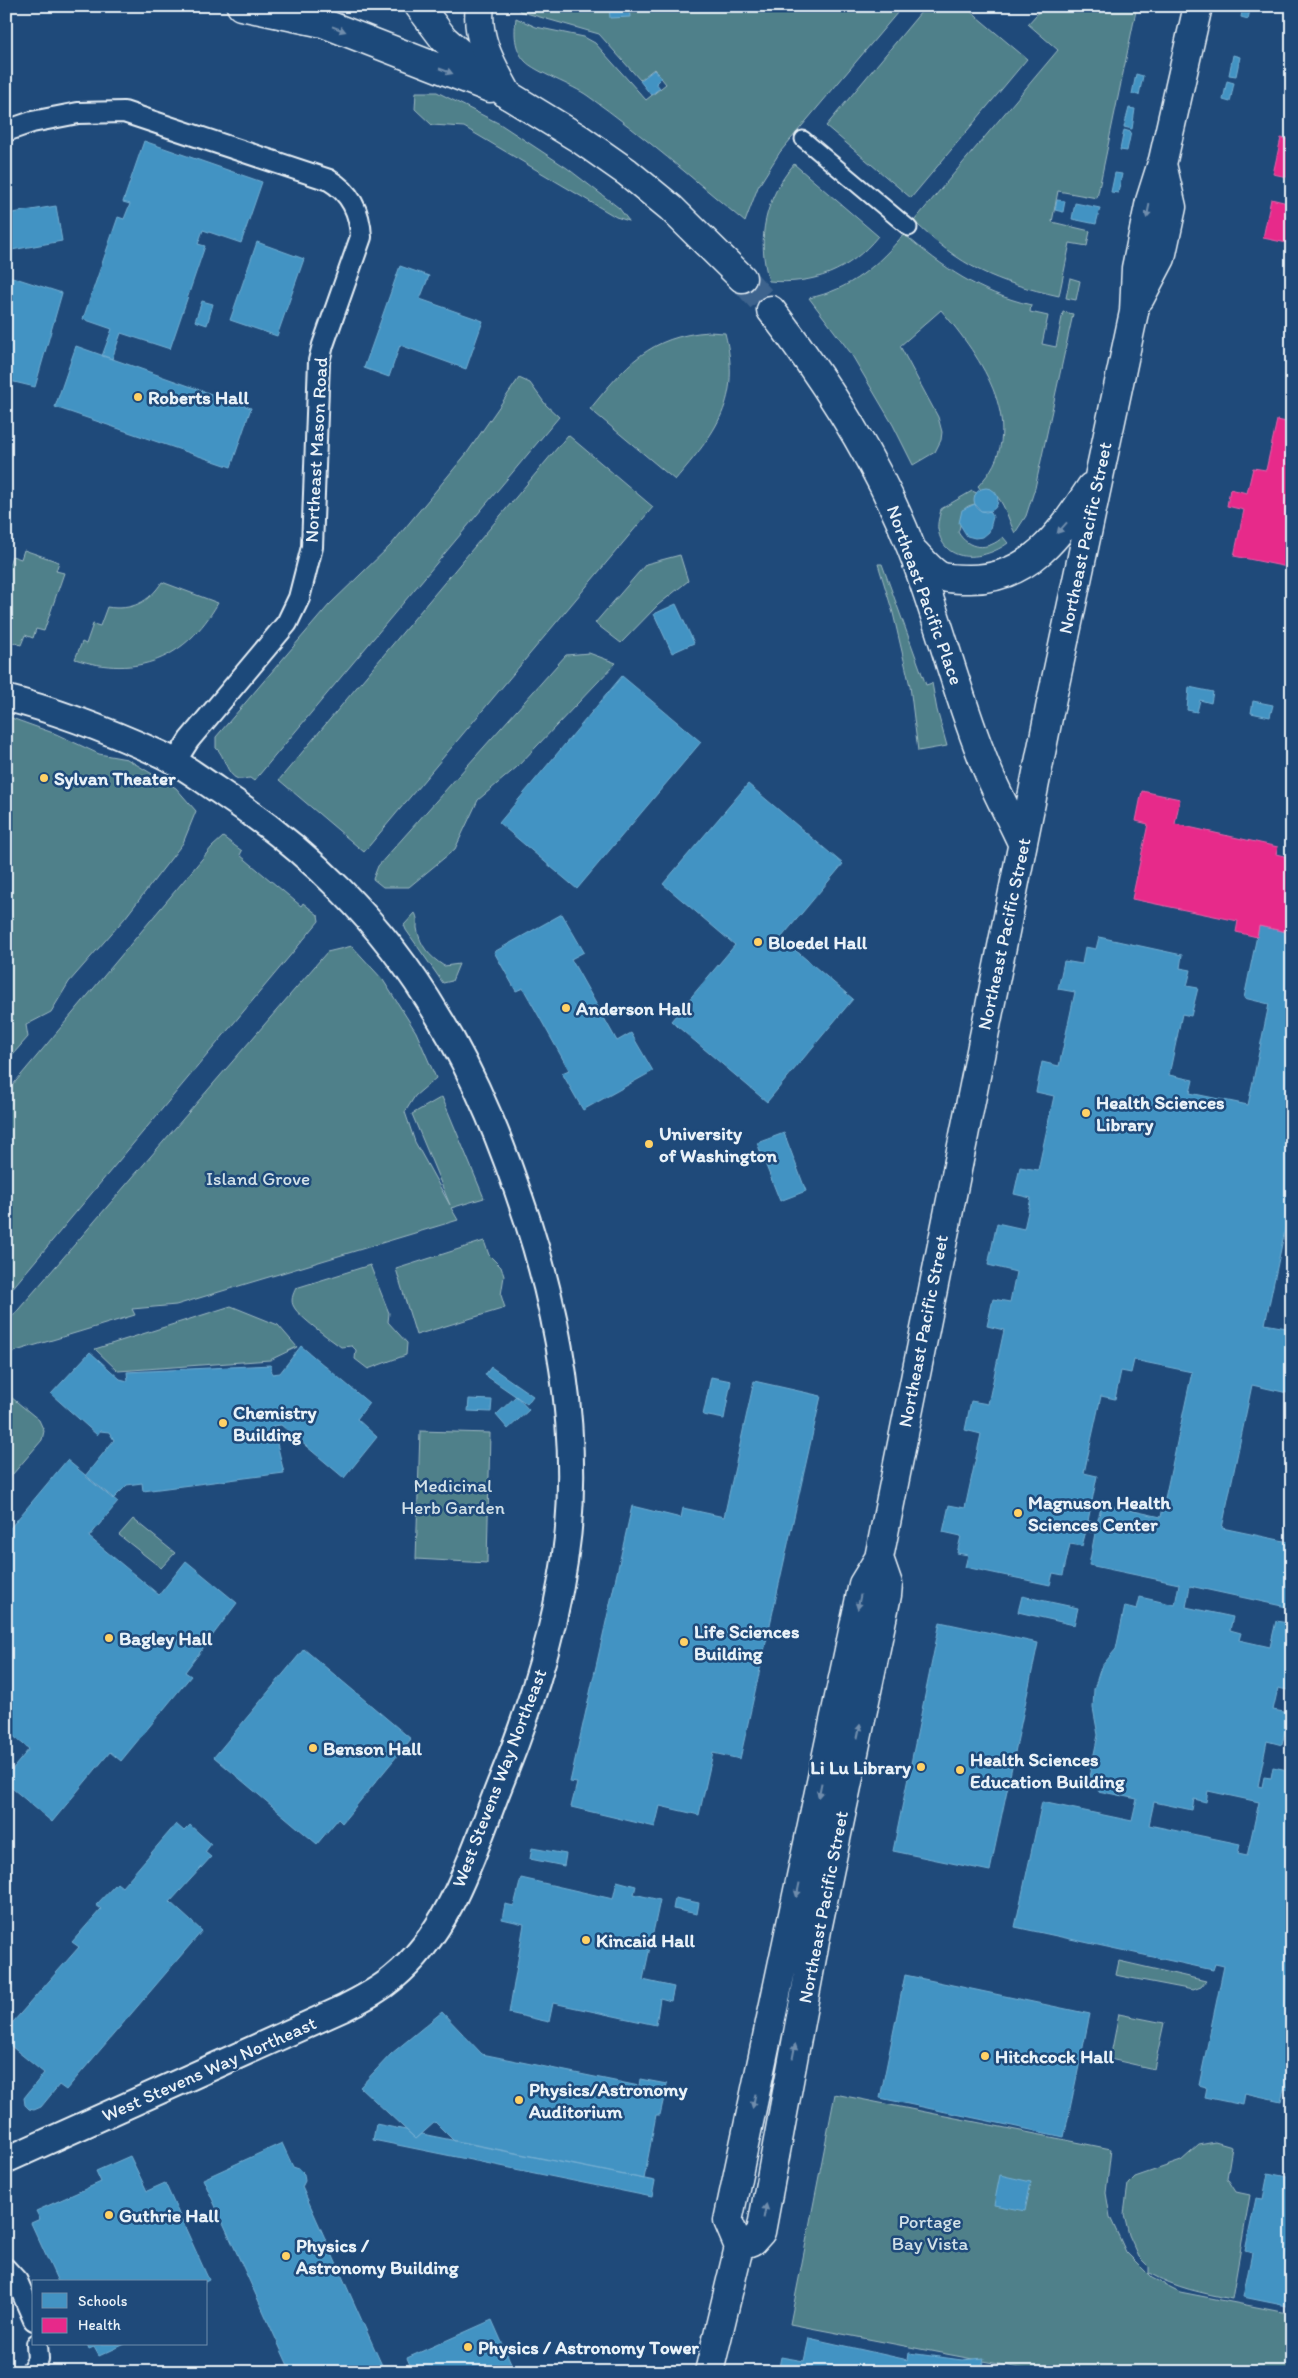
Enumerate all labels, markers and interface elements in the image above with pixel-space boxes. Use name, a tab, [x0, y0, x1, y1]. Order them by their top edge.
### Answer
one-way arrow	[332, 25, 347, 33]
one-way arrow	[439, 67, 453, 75]
one-way arrow	[1144, 203, 1152, 218]
street label: Northeast Mason Road	[300, 357, 332, 543]
place label: Roberts Hall	[148, 386, 249, 409]
marker: Roberts Hall	[132, 391, 144, 403]
street label: Northeast Pacific Street	[1053, 440, 1117, 636]
street label: Northeast Pacific Place	[882, 502, 968, 688]
one-way arrow	[1057, 522, 1068, 535]
place label: Sylvan Theater	[54, 767, 176, 790]
marker: Sylvan Theater	[38, 772, 50, 784]
street label: Northeast Pacific Street	[972, 836, 1036, 1032]
place label: Bloedel Hall	[768, 931, 868, 954]
marker: Bloedel Hall	[752, 936, 764, 948]
place label: Anderson Hall	[575, 997, 693, 1020]
marker: Anderson Hall	[560, 1002, 572, 1014]
place label: Health Sciences Library	[1096, 1091, 1225, 1136]
marker: Health Sciences Library	[1080, 1107, 1092, 1119]
place label: University of Washington	[659, 1122, 777, 1167]
marker: University of Washington	[643, 1138, 655, 1150]
park label: Island Grove	[206, 1167, 310, 1190]
street label: Northeast Pacific Street	[893, 1233, 953, 1429]
place label: Chemistry Building	[233, 1401, 318, 1446]
marker: Chemistry Building	[217, 1417, 229, 1429]
park label: Medicinal Herb Garden	[401, 1474, 505, 1519]
place label: Magnuson Health Sciences Center	[1028, 1491, 1171, 1536]
marker: Magnuson Health Sciences Center	[1012, 1507, 1024, 1519]
one-way arrow	[855, 1594, 863, 1610]
place label: Life Sciences Building	[694, 1620, 800, 1665]
place label: Bagley Hall	[119, 1627, 213, 1650]
marker: Bagley Hall	[103, 1632, 115, 1644]
marker: Life Sciences Building	[678, 1636, 690, 1648]
street label: West Stevens Way Northeast	[447, 1665, 551, 1891]
one-way arrow	[855, 1722, 863, 1738]
place label: Benson Hall	[323, 1737, 423, 1760]
marker: Benson Hall	[307, 1742, 319, 1754]
place label: Health Sciences Education Building	[970, 1748, 1125, 1793]
place label: Li Lu Library	[810, 1756, 911, 1779]
marker: Li Lu Library	[915, 1761, 927, 1773]
marker: Health Sciences Education Building	[954, 1764, 966, 1776]
one-way arrow	[815, 1782, 823, 1798]
street label: Northeast Pacific Street	[793, 1809, 853, 2005]
one-way arrow	[794, 1883, 802, 1898]
place label: Kincaid Hall	[596, 1929, 696, 1952]
marker: Kincaid Hall	[580, 1934, 592, 1946]
street label: West Stevens Way Northeast	[98, 2011, 320, 2127]
one-way arrow	[791, 2043, 799, 2059]
place label: Hitchcock Hall	[995, 2045, 1115, 2068]
marker: Hitchcock Hall	[979, 2050, 991, 2062]
place label: Physics/Astronomy Auditorium	[528, 2078, 688, 2123]
one-way arrow	[750, 2093, 758, 2108]
marker: Physics/Astronomy Auditorium	[513, 2094, 525, 2106]
one-way arrow	[761, 2203, 769, 2219]
place label: Guthrie Hall	[119, 2204, 220, 2227]
marker: Guthrie Hall	[103, 2209, 115, 2221]
park label: Portage Bay Vista	[892, 2210, 968, 2255]
place label: Physics / Astronomy Building	[295, 2234, 460, 2279]
marker: Physics / Astronomy Building	[280, 2250, 292, 2262]
legend	[32, 2280, 208, 2346]
text: Schools	[78, 2292, 128, 2310]
text: Health	[78, 2316, 121, 2334]
place label: Physics / Astronomy Tower	[478, 2336, 700, 2359]
marker: Physics / Astronomy Tower	[462, 2341, 474, 2353]

